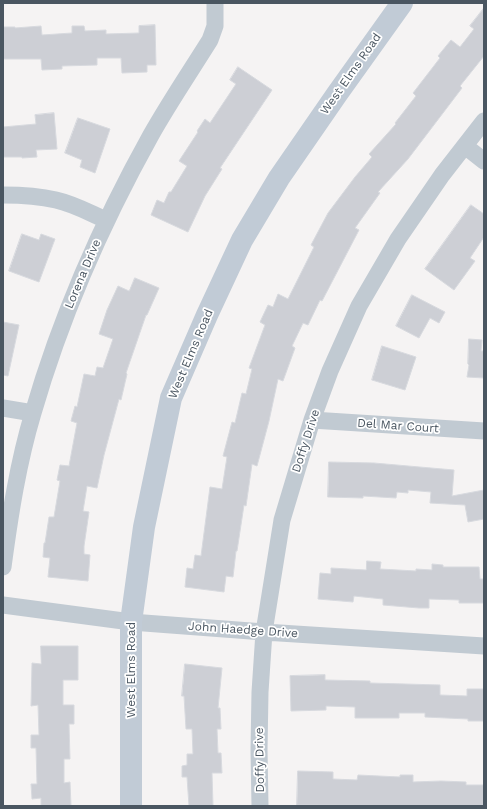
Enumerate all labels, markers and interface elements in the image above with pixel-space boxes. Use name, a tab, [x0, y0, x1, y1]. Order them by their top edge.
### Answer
street label: West Elms Road	[318, 31, 384, 117]
street label: Lorena Drive	[62, 237, 104, 311]
street label: West Elms Road	[166, 307, 216, 401]
street label: Doffy Drive	[289, 408, 323, 474]
street label: Del Mar Court	[357, 416, 439, 436]
street label: John Haedge Drive	[188, 619, 298, 641]
street label: West Elms Road	[124, 622, 138, 718]
street label: Doffy Drive	[252, 727, 268, 793]

